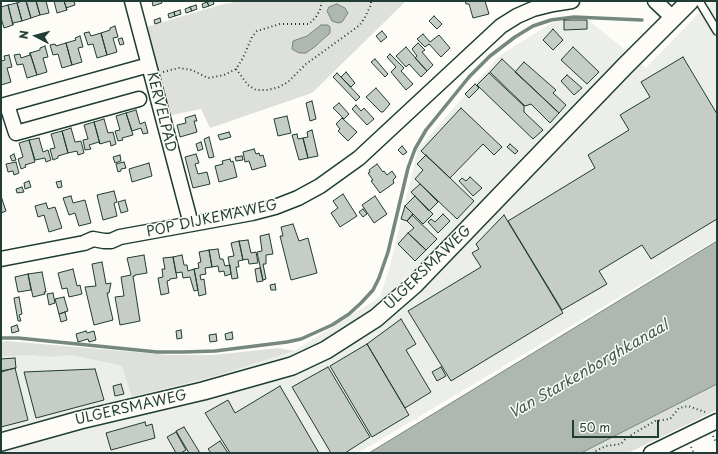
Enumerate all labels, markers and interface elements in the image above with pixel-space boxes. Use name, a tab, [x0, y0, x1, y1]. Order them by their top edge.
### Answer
north arrow	[16, 16, 56, 56]
text: N	[15, 29, 32, 40]
street label: KERVELPAD	[143, 70, 179, 154]
street label: POP DIJKEMAWEG	[145, 197, 279, 241]
street label: ULGERSMAWEG	[381, 222, 475, 314]
water label: Van Starkenborghkanaal	[506, 317, 672, 423]
street label: ULGERSMAWEG	[74, 387, 188, 429]
scale bar	[574, 412, 661, 438]
text: 50 m	[579, 418, 610, 436]

